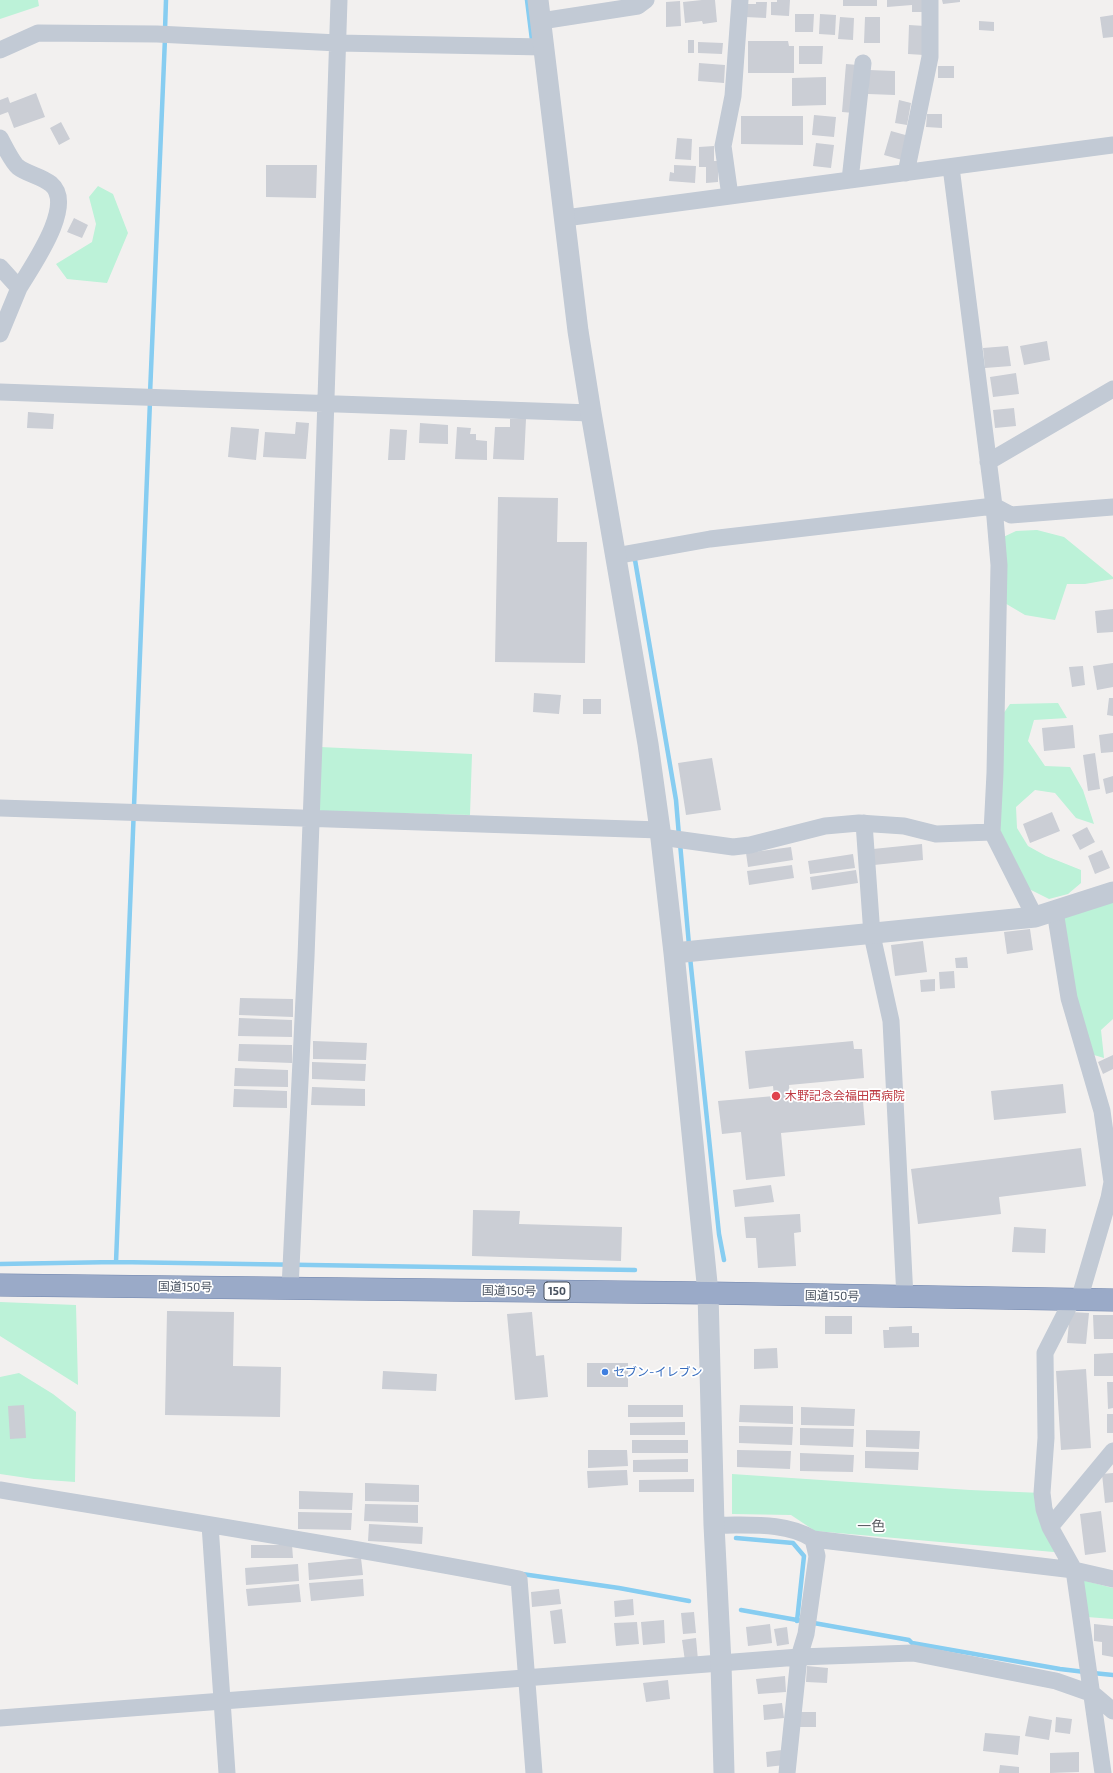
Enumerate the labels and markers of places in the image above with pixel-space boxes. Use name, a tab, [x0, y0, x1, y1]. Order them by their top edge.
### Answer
place label: 木野記念会福田西病院	[785, 1089, 905, 1103]
marker: 木野記念会福田西病院	[770, 1090, 782, 1102]
place label: セブン-イレブン	[613, 1365, 702, 1379]
marker: セブン-イレブン	[600, 1367, 610, 1377]

